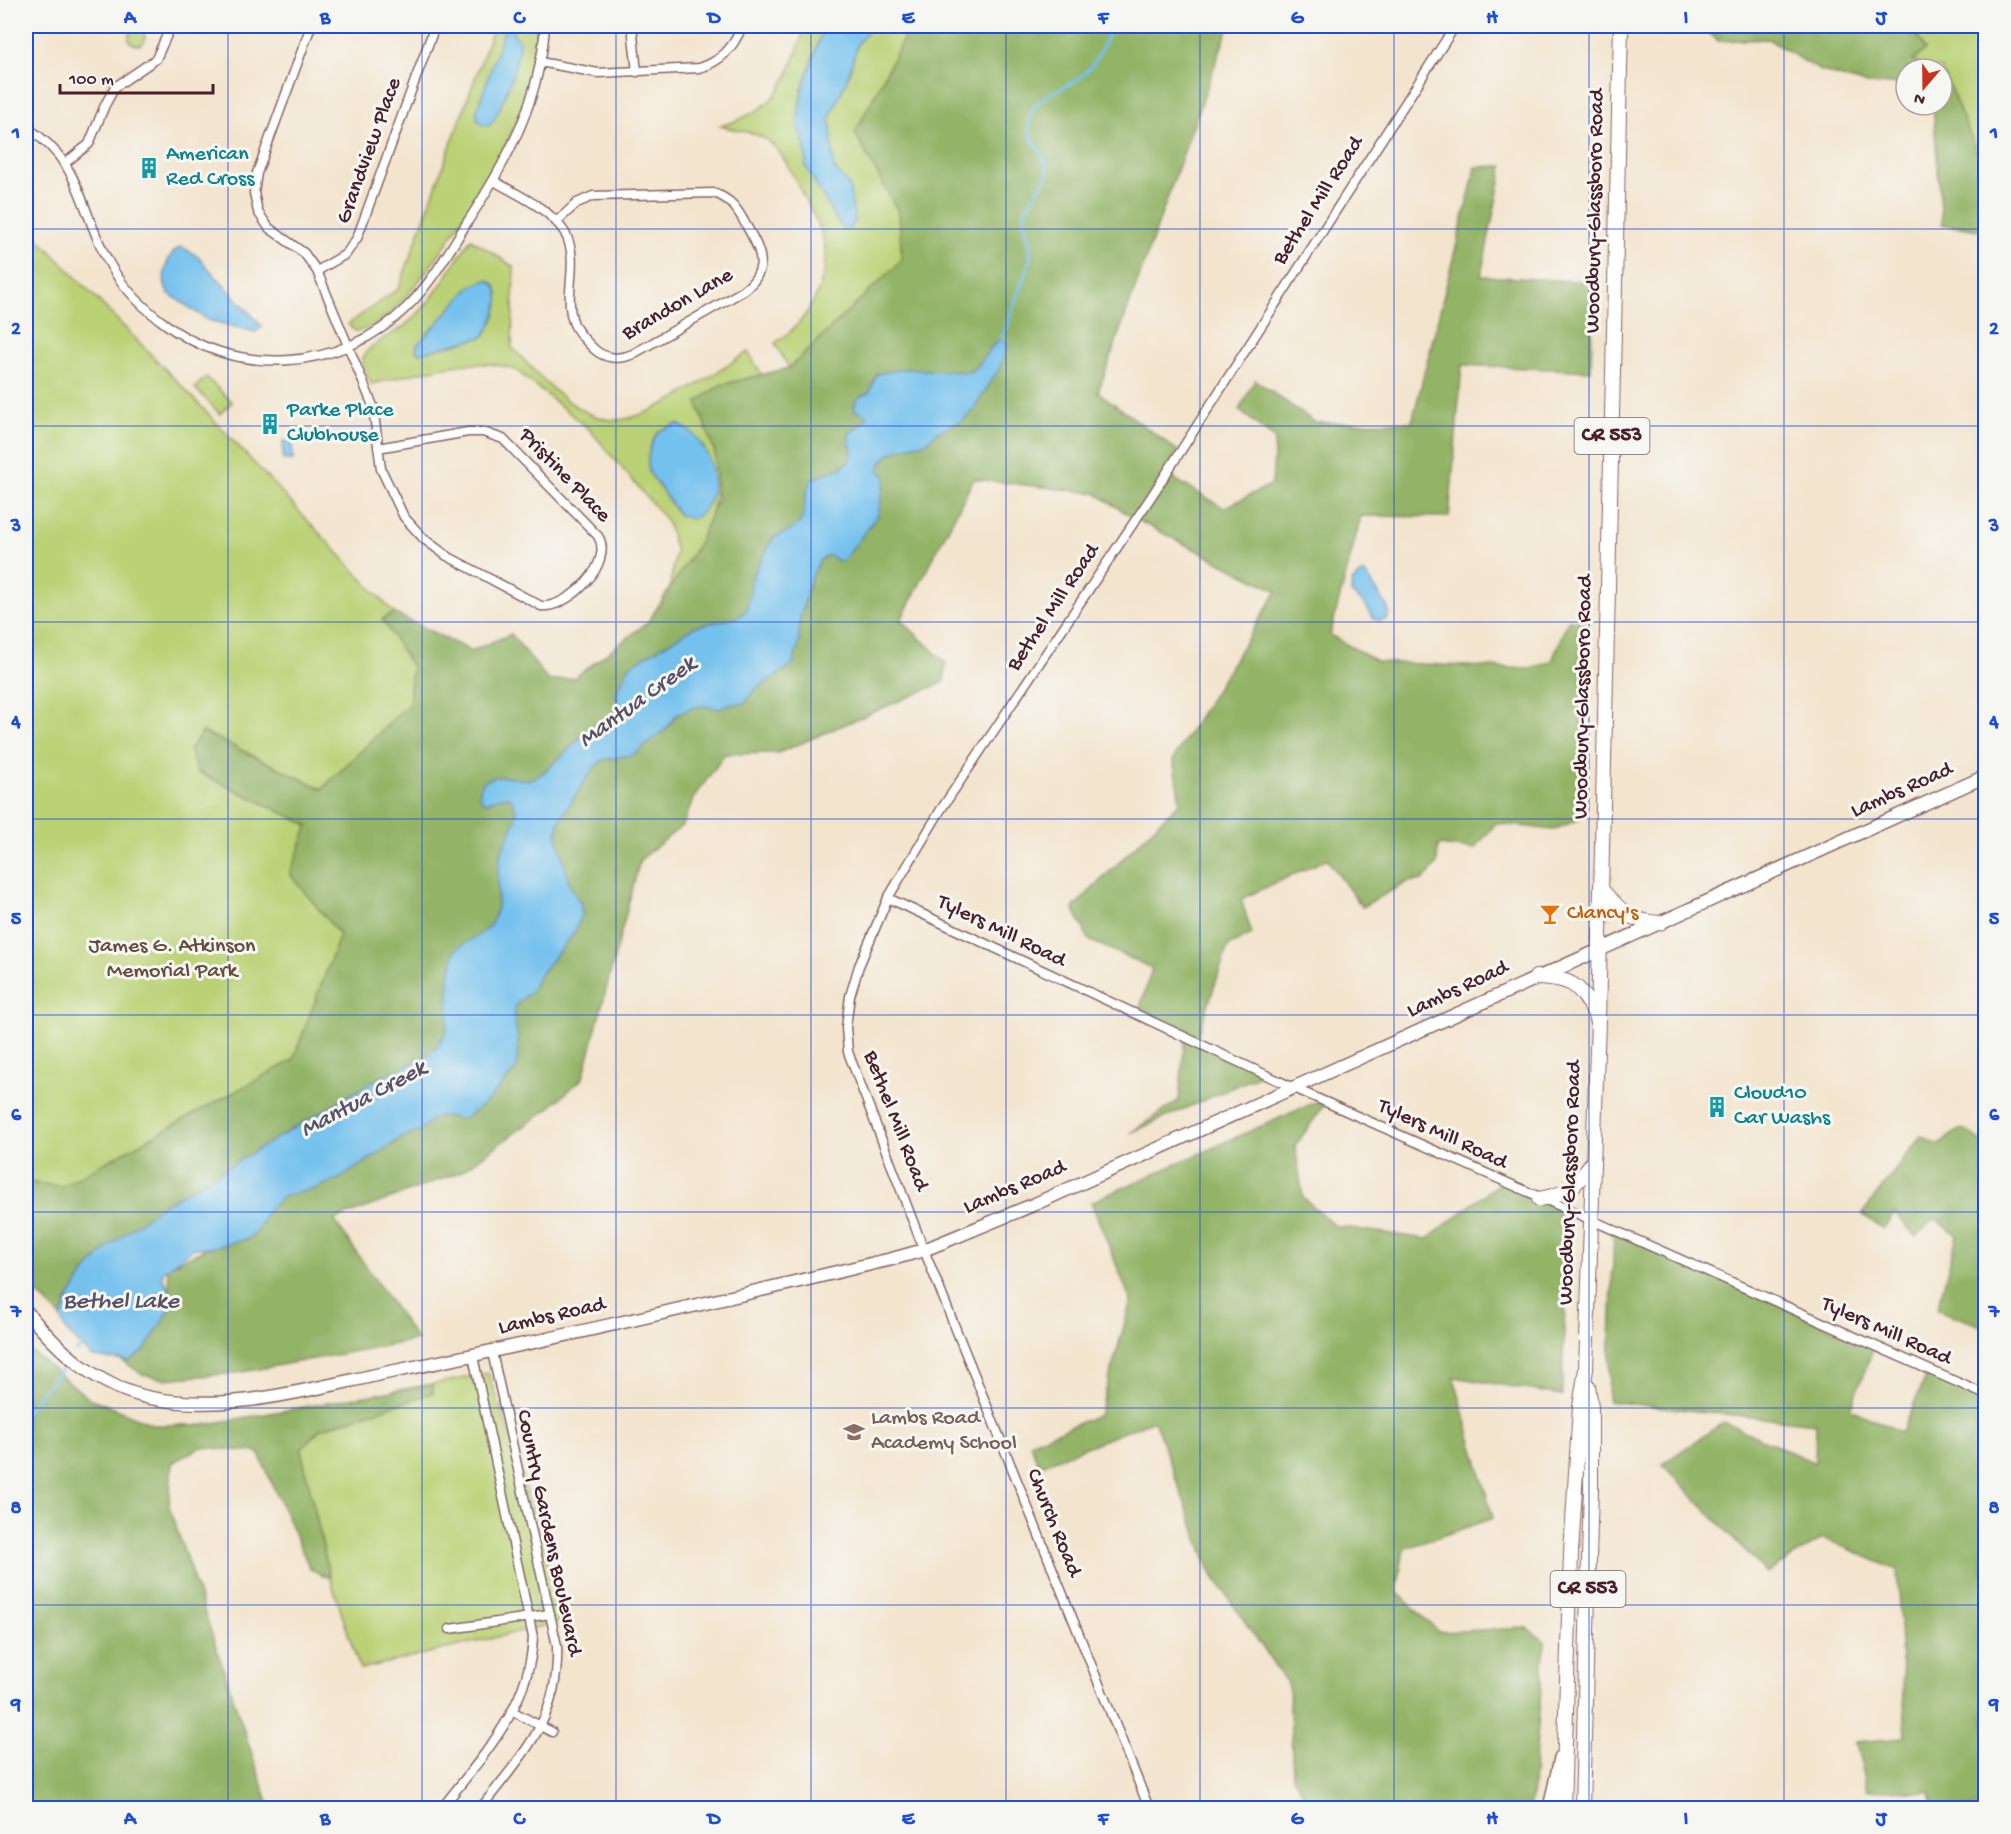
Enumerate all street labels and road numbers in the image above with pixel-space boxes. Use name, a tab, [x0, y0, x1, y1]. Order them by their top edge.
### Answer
street label: Grandview Place	[332, 74, 409, 227]
street label: Woodbury-Glassboro Road	[1581, 86, 1611, 333]
street label: Bethel Mill Road	[1267, 130, 1371, 271]
street label: Brandon Lane	[617, 262, 739, 348]
road number: CR 553	[1574, 418, 1650, 454]
street label: Pristine Place	[512, 423, 616, 529]
street label: Bethel Mill Road	[1001, 538, 1107, 677]
street label: Woodbury-Glassboro Road	[1569, 572, 1599, 819]
street label: Lambs Road	[1847, 756, 1959, 825]
street label: Tylers Mill Road	[931, 889, 1071, 975]
street label: Lambs Road	[1403, 954, 1515, 1025]
street label: Bethel Mill Road	[856, 1046, 934, 1197]
street label: Woodbury-Glassboro Road	[1554, 1058, 1588, 1306]
street label: Tylers Mill Road	[1371, 1093, 1513, 1177]
street label: Lambs Road	[960, 1154, 1072, 1221]
street label: Tylers Mill Road	[1815, 1291, 1957, 1373]
street label: Lambs Road	[496, 1292, 610, 1342]
street label: Country Gardens Boulevard	[509, 1408, 587, 1660]
street label: Church Road	[1020, 1465, 1087, 1583]
road number: CR 553	[1550, 1571, 1626, 1607]

